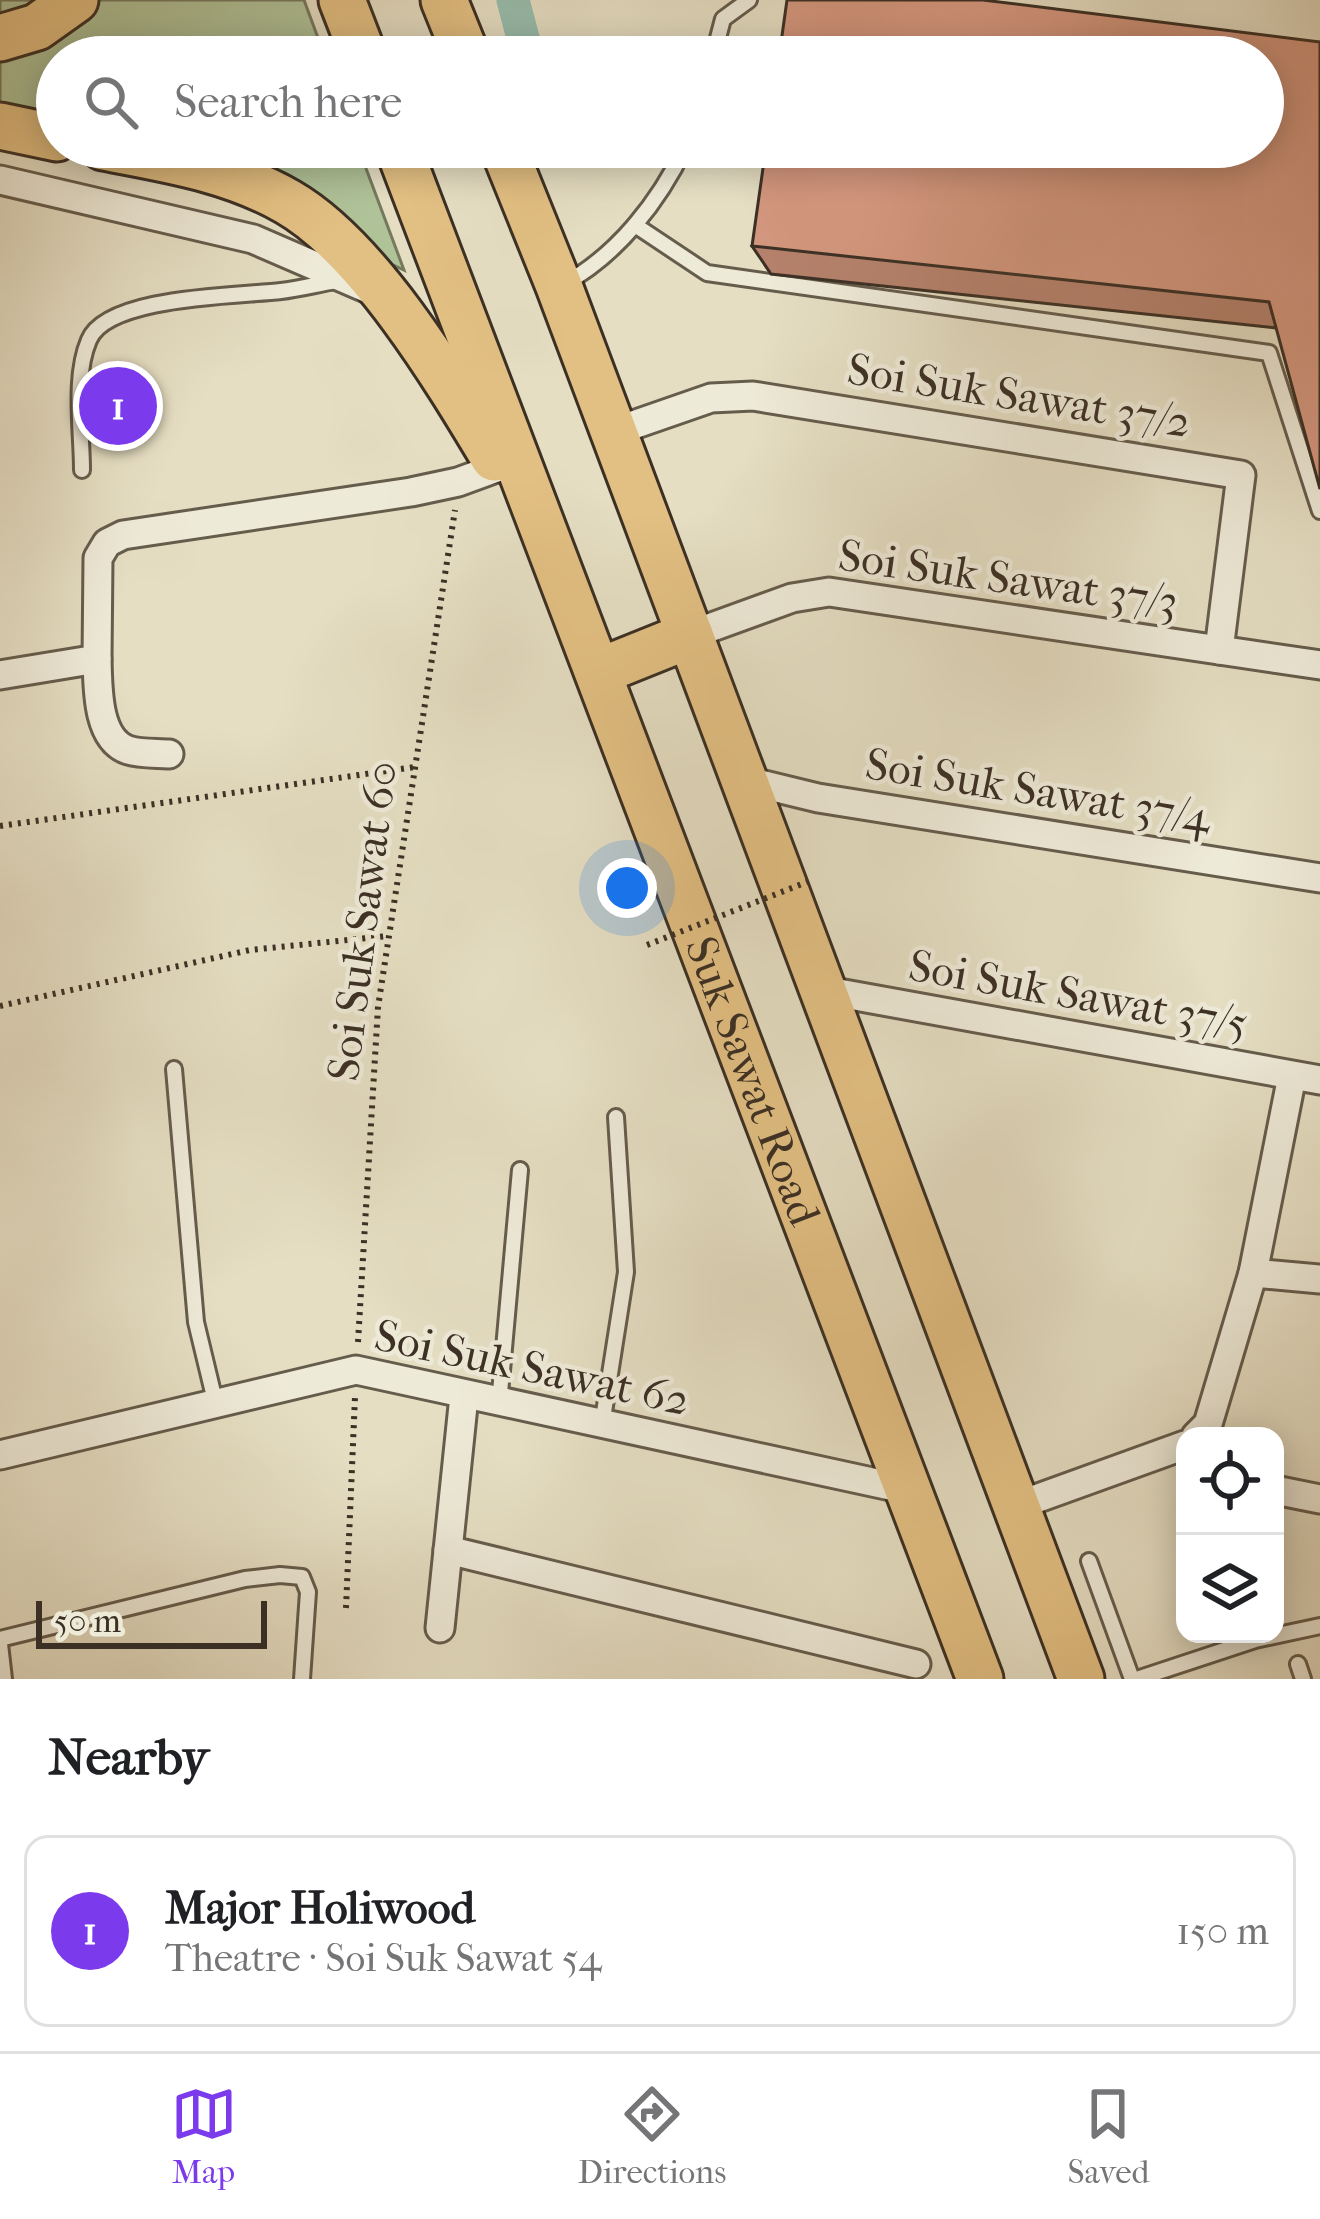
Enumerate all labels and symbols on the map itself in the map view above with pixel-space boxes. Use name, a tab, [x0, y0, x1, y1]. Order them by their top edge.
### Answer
street label: Soi Suk Sawat 37/2	[844, 343, 1194, 449]
pin: 1	[79, 361, 157, 451]
street label: Soi Suk Sawat 37/3	[835, 529, 1181, 629]
street label: Soi Suk Sawat 37/4	[862, 738, 1216, 845]
street label: Soi Suk Sawat 60	[317, 758, 409, 1084]
your location	[597, 858, 657, 918]
street label: Suk Sawat Road	[674, 929, 832, 1233]
street label: Soi Suk Sawat 37/5	[905, 939, 1251, 1051]
street label: Soi Suk Sawat 62	[370, 1309, 694, 1427]
scale bar	[36, 1595, 267, 1648]

